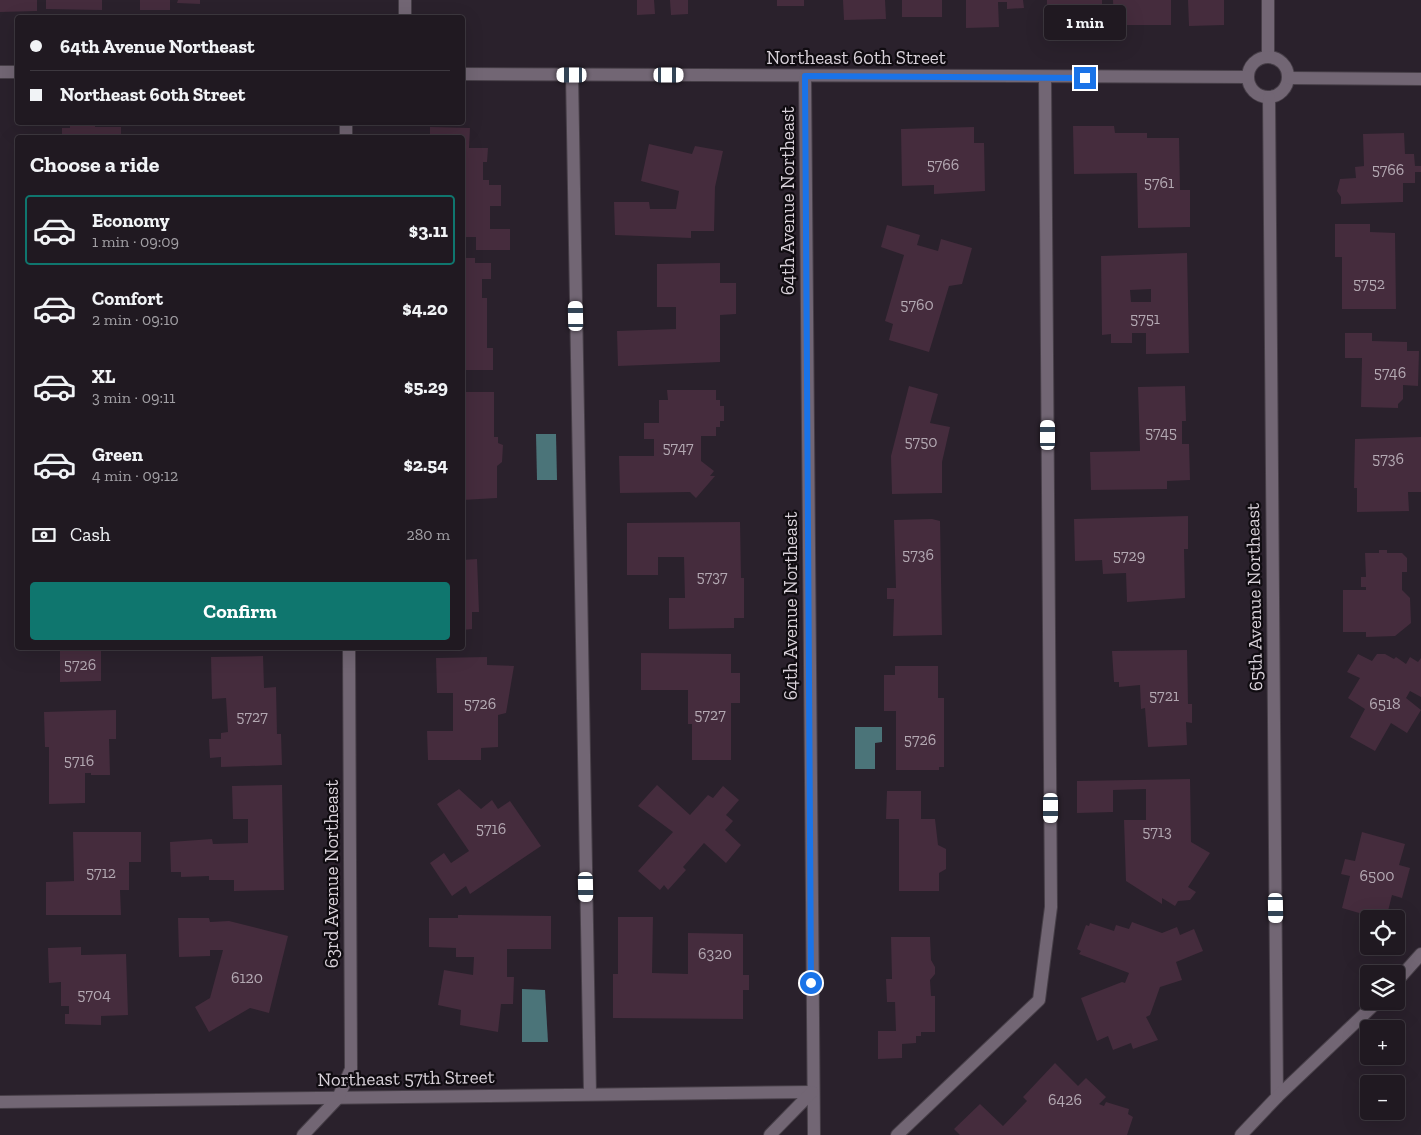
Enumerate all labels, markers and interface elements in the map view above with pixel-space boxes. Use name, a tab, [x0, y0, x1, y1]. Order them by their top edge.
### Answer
callout: 1 min	[1044, 5, 1126, 40]
text: 1 min	[1066, 13, 1104, 32]
text: 64th Avenue Northeast	[60, 35, 255, 58]
street label: Northeast 60th Street	[766, 46, 946, 69]
route end	[1074, 67, 1096, 89]
car	[557, 68, 587, 83]
car	[654, 68, 684, 83]
text: Northeast 60th Street	[60, 83, 245, 106]
street label: 64th Avenue Northeast	[776, 107, 799, 295]
text: Choose a ride	[30, 151, 160, 178]
house number: 5766	[927, 155, 959, 174]
house number: 5766	[1372, 160, 1404, 179]
house number: 5761	[1144, 173, 1174, 192]
icon: car	[32, 208, 77, 253]
text: Economy	[92, 209, 170, 232]
text: $3.11	[409, 219, 448, 242]
text: 1 min · 09:09	[92, 232, 179, 251]
house number: 5752	[1353, 274, 1385, 293]
icon: car	[32, 286, 77, 331]
text: Comfort	[92, 287, 163, 310]
house number: 5760	[900, 295, 934, 314]
text: $4.20	[402, 297, 448, 320]
car	[568, 301, 583, 331]
house number: 5751	[1130, 309, 1160, 328]
text: 2 min · 09:10	[92, 310, 179, 329]
house number: 5746	[1374, 363, 1406, 382]
icon: car	[32, 364, 77, 409]
text: XL	[92, 365, 115, 388]
text: $5.29	[404, 375, 448, 398]
text: 3 min · 09:11	[92, 388, 175, 407]
car	[1040, 420, 1055, 450]
house number: 5745	[1145, 423, 1177, 442]
house number: 5750	[904, 432, 938, 451]
house number: 5747	[662, 438, 694, 457]
icon: car	[32, 442, 77, 487]
text: Green	[92, 443, 143, 466]
house number: 5736	[1372, 449, 1404, 468]
text: $2.54	[403, 453, 448, 476]
text: 4 min · 09:12	[92, 466, 178, 485]
street label: 65th Avenue Northeast	[1241, 503, 1267, 691]
street label: 64th Avenue Northeast	[779, 512, 802, 700]
icon: cash	[30, 521, 58, 549]
text: Cash	[70, 523, 110, 546]
text: 280 m	[406, 525, 450, 544]
house number: 5736	[902, 545, 934, 564]
house number: 5729	[1113, 546, 1145, 565]
house number: 5737	[696, 567, 728, 586]
button: Confirm	[30, 582, 450, 640]
house number: 5726	[64, 655, 96, 674]
house number: 5721	[1149, 686, 1179, 705]
house number: 5726	[464, 694, 496, 713]
house number: 6518	[1369, 694, 1401, 713]
house number: 5727	[694, 705, 726, 724]
house number: 5727	[236, 707, 268, 726]
house number: 5726	[904, 730, 936, 749]
house number: 5716	[64, 751, 94, 770]
street label: 63rd Avenue Northeast	[320, 780, 343, 968]
car	[1043, 793, 1058, 823]
house number: 5716	[476, 819, 506, 838]
house number: 5713	[1142, 822, 1172, 841]
house number: 5712	[86, 863, 116, 882]
house number: 6500	[1359, 866, 1395, 885]
car	[578, 872, 593, 902]
car	[1268, 893, 1283, 923]
map controls	[1360, 910, 1405, 1120]
button: locate	[1360, 910, 1405, 955]
house number: 6320	[698, 944, 732, 963]
button: layers	[1360, 965, 1405, 1010]
house number: 6120	[231, 968, 263, 987]
route start	[800, 972, 822, 994]
house number: 5704	[77, 985, 111, 1004]
button: +	[1360, 1020, 1405, 1065]
street label: Northeast 57th Street	[317, 1065, 495, 1091]
button: −	[1360, 1075, 1405, 1120]
house number: 6426	[1048, 1090, 1082, 1109]

